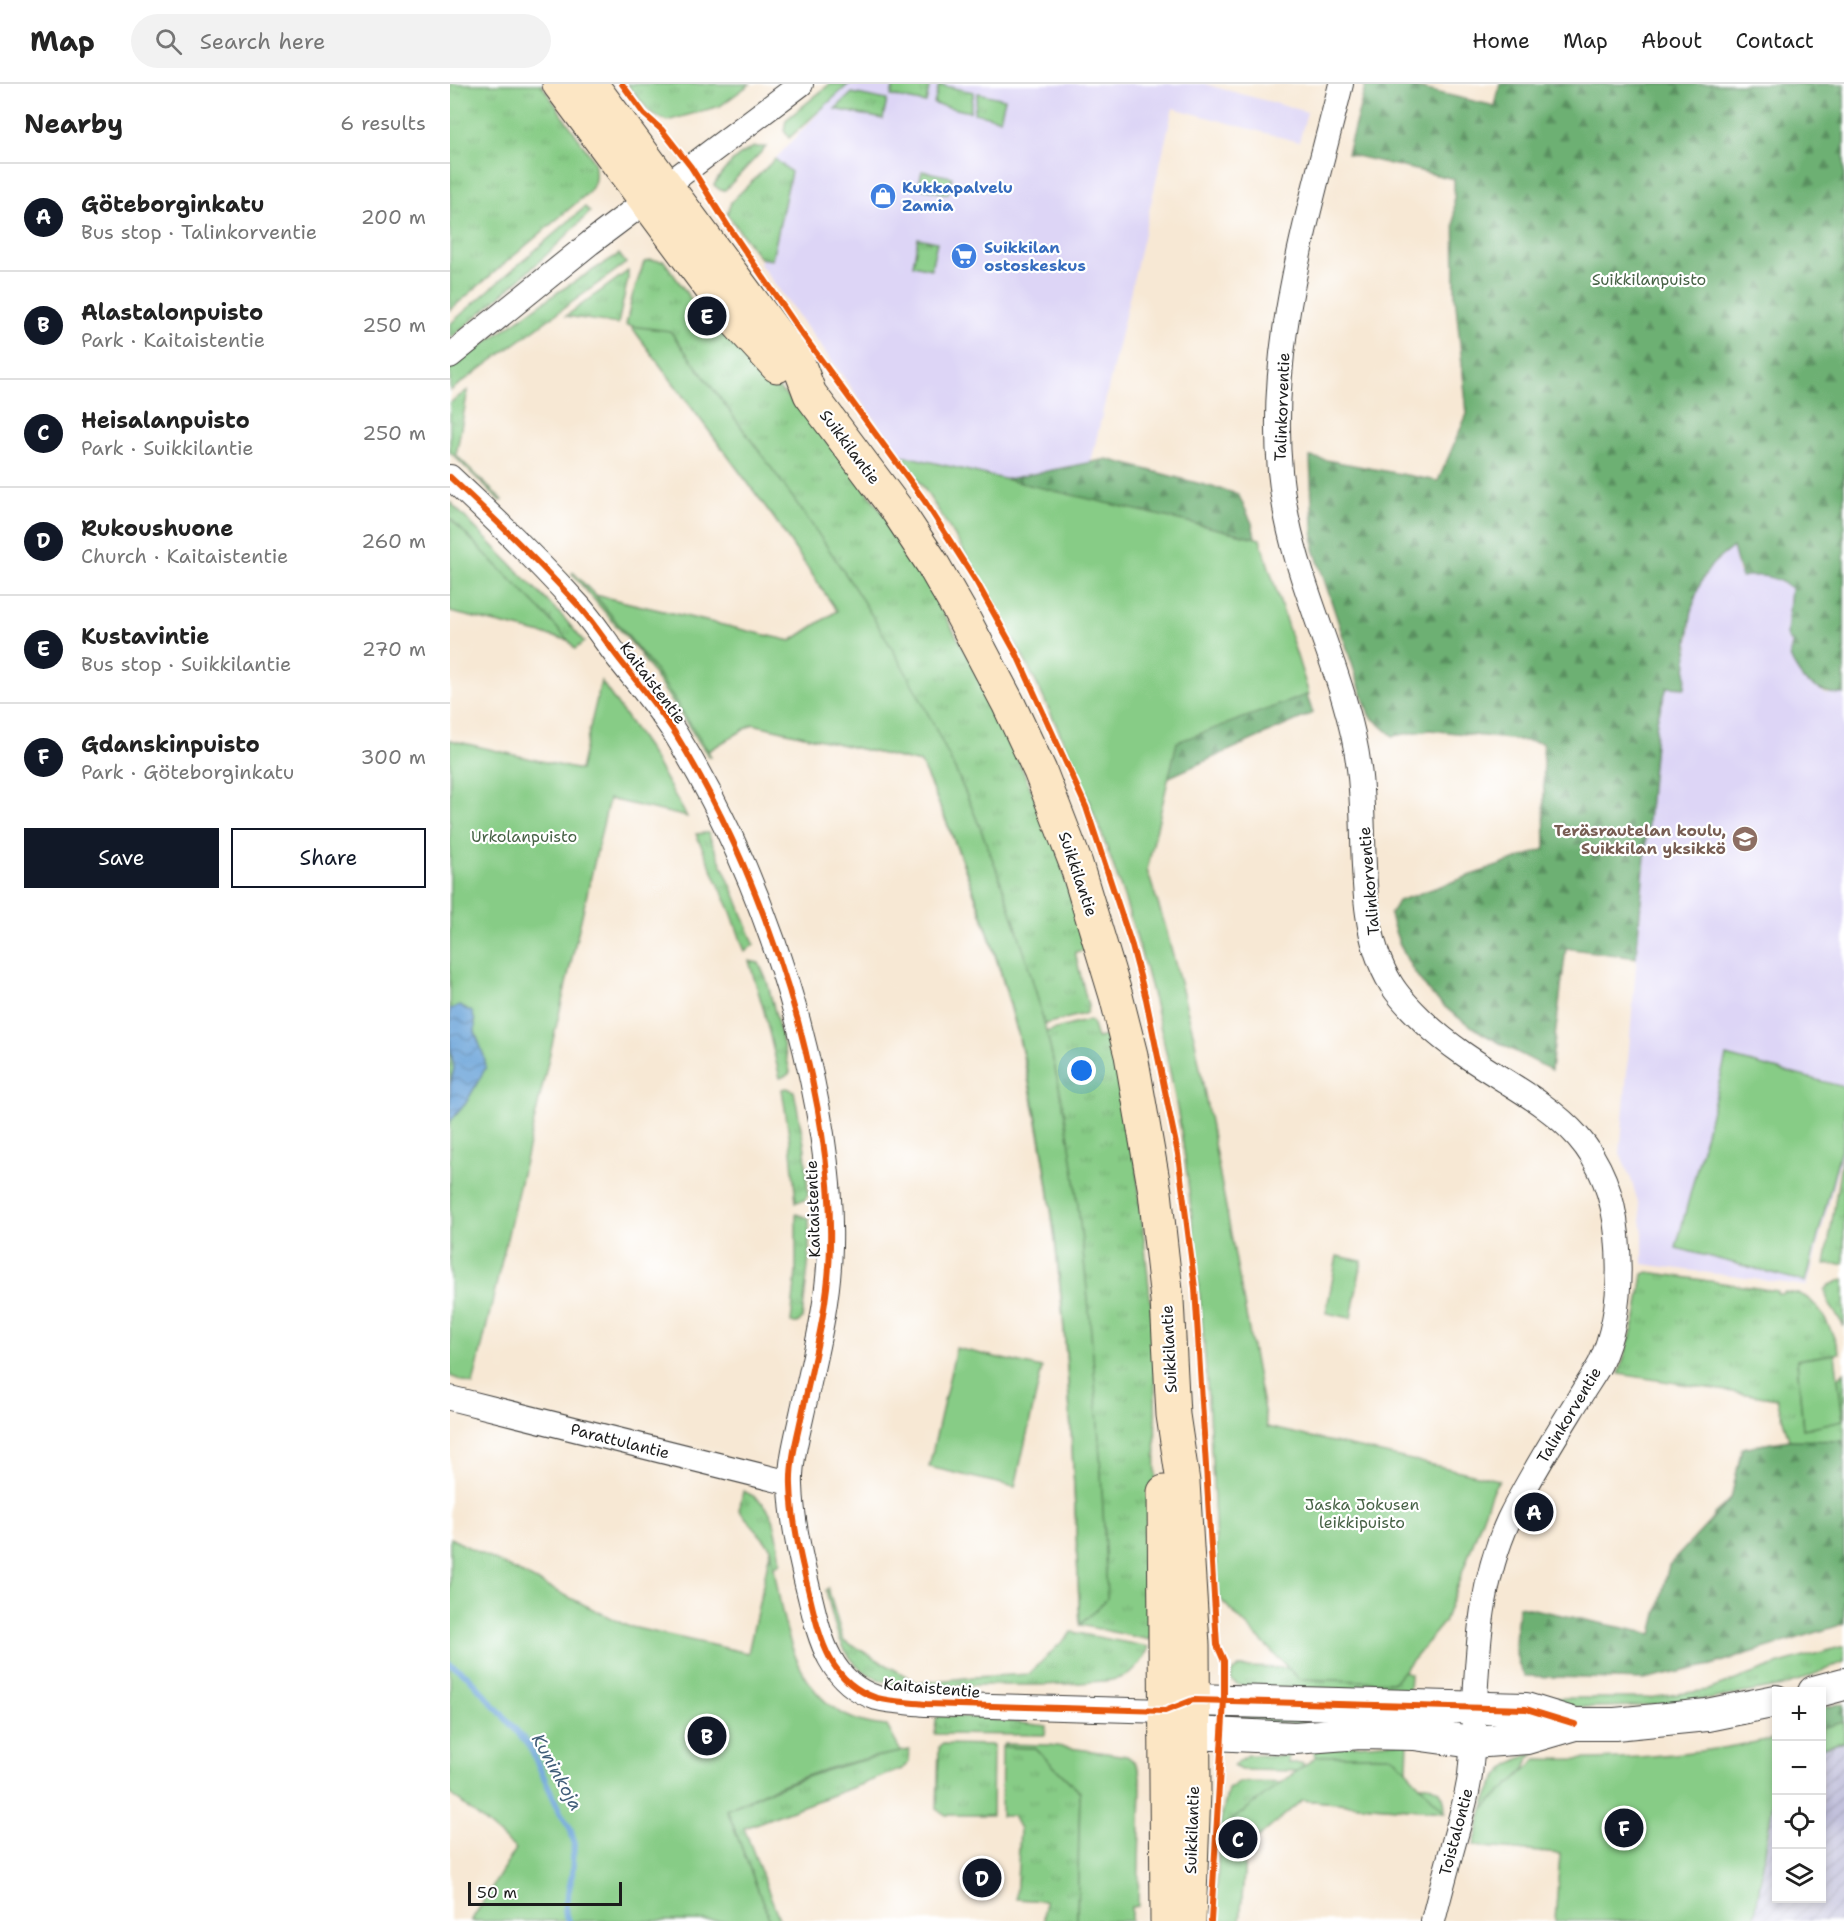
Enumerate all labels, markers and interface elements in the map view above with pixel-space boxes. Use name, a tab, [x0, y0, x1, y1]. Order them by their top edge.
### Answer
search box	[131, 14, 551, 68]
text: Map	[30, 22, 95, 60]
icon: search	[152, 25, 185, 58]
text: Search here	[200, 27, 325, 56]
text: Home	[1472, 27, 1530, 55]
text: Map	[1563, 27, 1608, 55]
text: About	[1641, 27, 1702, 55]
text: Contact	[1735, 27, 1814, 55]
text: Nearby	[24, 106, 123, 141]
text: 6 results	[340, 110, 426, 136]
place label: Kukkapalvelu Zamia	[902, 177, 1013, 216]
shop icon: Kukkapalvelu Zamia	[868, 181, 898, 211]
text: Göteborginkatu	[81, 190, 265, 219]
text: A	[36, 204, 51, 230]
text: 200 m	[361, 204, 426, 230]
text: Bus stop · Talinkorventie	[81, 219, 317, 245]
place label: Suikkilan ostoskeskus	[984, 237, 1086, 276]
supermarket icon: Suikkilan ostoskeskus	[949, 241, 979, 271]
park label: Suikkilanpuisto	[1592, 269, 1706, 290]
pin: E	[688, 294, 726, 338]
text: Alastalonpuisto	[81, 298, 263, 327]
text: B	[37, 312, 50, 338]
text: 250 m	[362, 312, 426, 338]
text: Park · Kaitaistentie	[81, 327, 265, 353]
street label: Talinkorventie	[1270, 352, 1294, 462]
street label: Suikkilantie	[815, 405, 885, 489]
text: Heisalanpuisto	[81, 406, 250, 435]
text: C	[37, 420, 50, 446]
text: 250 m	[362, 420, 426, 446]
text: Park · Suikkilantie	[81, 435, 254, 461]
text: Rukoushuone	[81, 514, 233, 543]
text: D	[36, 528, 51, 554]
text: 260 m	[361, 528, 426, 554]
text: Church · Kaitaistentie	[81, 543, 288, 569]
text: Kustavintie	[81, 622, 209, 651]
text: E	[37, 636, 50, 662]
text: 270 m	[362, 636, 426, 662]
street label: Kaitaistentie	[615, 638, 691, 728]
text: Bus stop · Suikkilantie	[81, 651, 291, 677]
text: Gdanskinpuisto	[81, 730, 260, 759]
text: F	[38, 744, 49, 770]
text: 300 m	[360, 744, 426, 770]
text: Park · Göteborginkatu	[81, 759, 294, 785]
place label: Teräsrautelan koulu, Suikkilan yksikkö	[1554, 820, 1726, 859]
school or university icon: Teräsrautelan koulu, Suikkilan yksikkö	[1730, 824, 1760, 854]
park label: Urkolanpuisto	[471, 826, 577, 847]
street label: Talinkorventie	[1354, 826, 1384, 936]
button: Save	[24, 828, 219, 888]
button: Share	[231, 828, 426, 888]
street label: Suikkilantie	[1054, 829, 1102, 919]
your location	[1067, 1056, 1096, 1085]
street label: Kaitaistentie	[801, 1160, 825, 1258]
street label: Suikkilantie	[1156, 1304, 1182, 1394]
street label: Talinkorventie	[1532, 1363, 1606, 1467]
street label: Parattulantie	[568, 1419, 672, 1463]
pin: A	[1514, 1490, 1554, 1534]
park label: Jaska Jokusen leikkipuisto	[1305, 1494, 1419, 1533]
street label: Kaitaistentie	[882, 1673, 982, 1703]
map controls	[1772, 1687, 1826, 1903]
button: +	[1772, 1687, 1826, 1741]
pin: B	[688, 1714, 726, 1758]
water label: Kuninkoja	[526, 1729, 588, 1815]
button: −	[1772, 1741, 1826, 1795]
street label: Suikkilantie	[1180, 1785, 1204, 1875]
street label: Toistalontie	[1434, 1786, 1478, 1878]
button: locate	[1772, 1795, 1826, 1849]
pin: F	[1604, 1806, 1644, 1850]
pin: C	[1218, 1816, 1258, 1862]
button: layers	[1772, 1849, 1826, 1903]
pin: D	[962, 1856, 1002, 1900]
scale bar	[468, 1879, 622, 1906]
text: 50 m	[477, 1882, 517, 1903]

